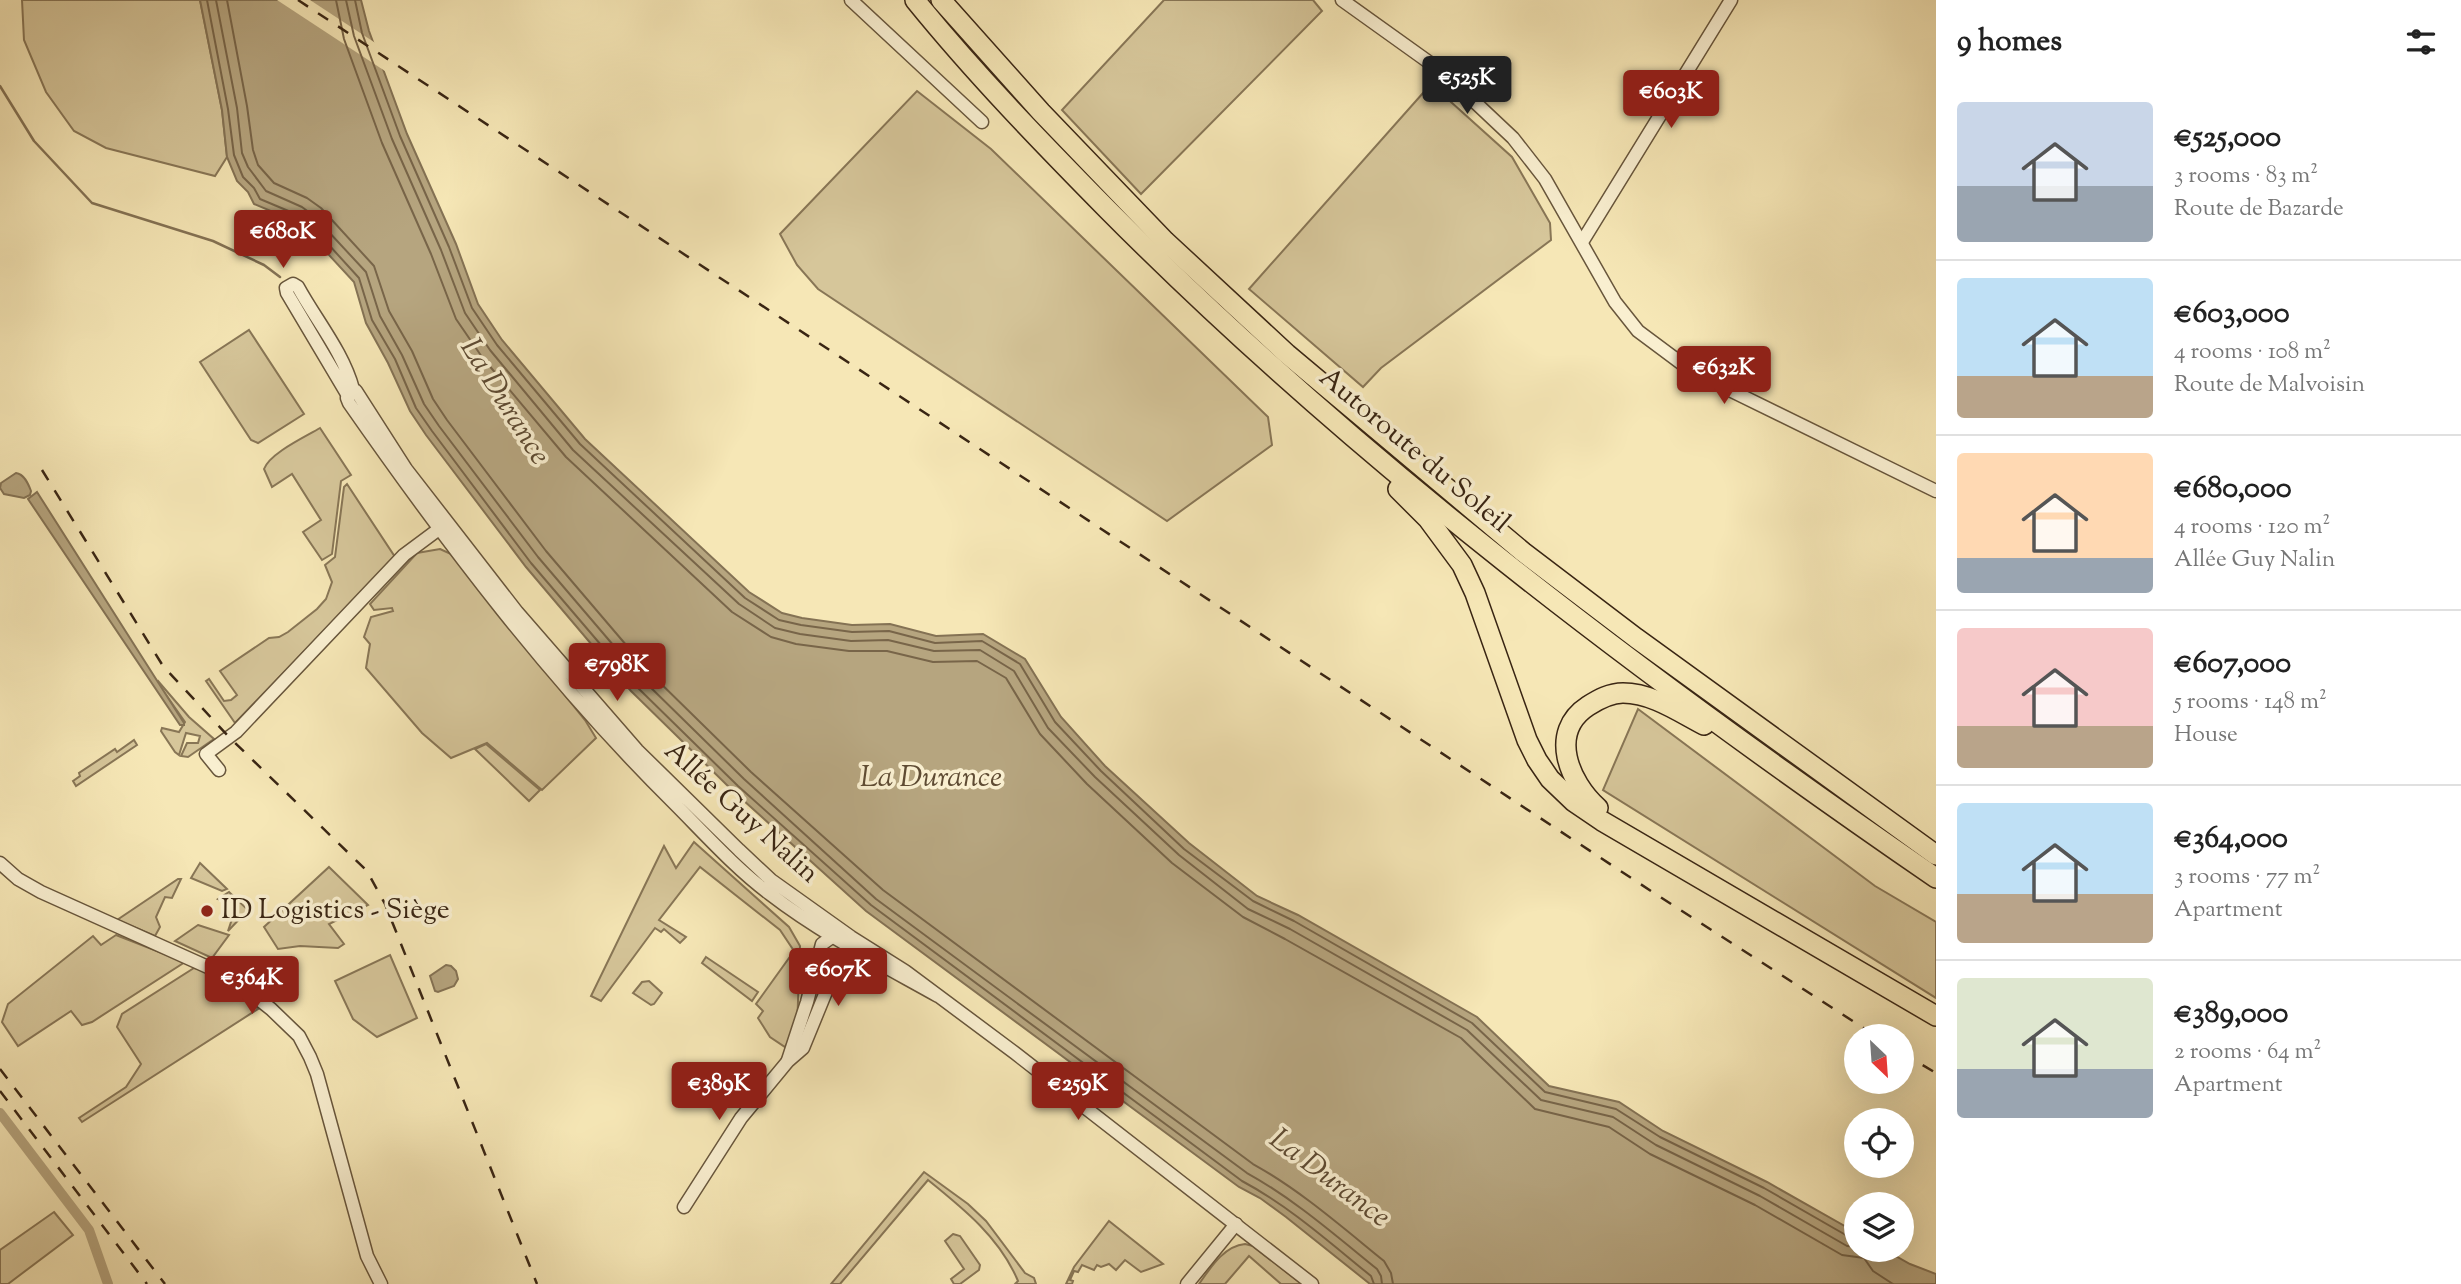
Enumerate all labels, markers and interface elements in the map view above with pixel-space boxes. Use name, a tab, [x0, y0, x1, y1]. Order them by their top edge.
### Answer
text: 9 homes	[1957, 21, 2062, 64]
icon: filters	[2402, 23, 2440, 61]
pin: €525K	[1418, 57, 1516, 116]
text: €525K	[1438, 62, 1496, 95]
pin: €603K	[1622, 71, 1720, 130]
text: €603K	[1639, 76, 1703, 109]
text: €525,000	[2174, 117, 2281, 160]
icon: home	[2013, 130, 2097, 214]
text: 3 rooms · 83 m²	[2174, 160, 2318, 193]
text: Route de Bazarde	[2174, 193, 2344, 226]
pin: €680K	[234, 210, 332, 270]
text: €680K	[250, 216, 316, 249]
text: €603,000	[2174, 293, 2290, 336]
icon: home	[2013, 306, 2097, 390]
water label: La Durance	[448, 330, 560, 474]
text: 4 rooms · 108 m²	[2174, 336, 2331, 369]
pin: €632K	[1675, 346, 1773, 406]
text: €632K	[1693, 352, 1755, 385]
street label: Autoroute du Soleil	[1310, 359, 1519, 543]
text: Route de Malvoisin	[2174, 369, 2365, 402]
text: €680,000	[2174, 468, 2292, 511]
icon: home	[2013, 481, 2097, 565]
text: 4 rooms · 120 m²	[2174, 511, 2330, 544]
text: Allée Guy Nalin	[2174, 544, 2335, 577]
text: €607,000	[2174, 643, 2291, 686]
pin: €798K	[568, 644, 666, 703]
text: €798K	[585, 649, 649, 682]
icon: home	[2013, 656, 2097, 740]
text: 5 rooms · 148 m²	[2174, 686, 2327, 719]
text: House	[2174, 719, 2238, 752]
street label: Allée Guy Nalin	[655, 732, 827, 894]
water label: La Durance	[860, 757, 1002, 800]
text: €364,000	[2174, 818, 2288, 861]
icon: home	[2013, 831, 2097, 915]
text: 3 rooms · 77 m²	[2174, 861, 2320, 894]
place label: ID Logistics - Siège	[221, 891, 450, 931]
text: Apartment	[2174, 894, 2283, 927]
marker: ID Logistics - Siège	[199, 903, 215, 919]
pin: €607K	[789, 948, 887, 1008]
text: €607K	[805, 954, 871, 987]
pin: €364K	[203, 956, 301, 1016]
text: €364K	[221, 962, 283, 995]
text: €389,000	[2174, 993, 2288, 1036]
icon: home	[2013, 1006, 2097, 1090]
north arrow	[1844, 1024, 1914, 1094]
map controls	[1844, 1024, 1914, 1262]
text: 2 rooms · 64 m²	[2174, 1036, 2321, 1069]
pin: €389K	[670, 1062, 768, 1122]
pin: €259K	[1029, 1062, 1127, 1122]
text: €389K	[688, 1068, 750, 1101]
text: €259K	[1048, 1068, 1108, 1101]
text: Apartment	[2174, 1069, 2283, 1102]
button: locate	[1844, 1108, 1914, 1178]
water label: La Durance	[1259, 1119, 1399, 1239]
button: layers	[1844, 1192, 1914, 1262]

